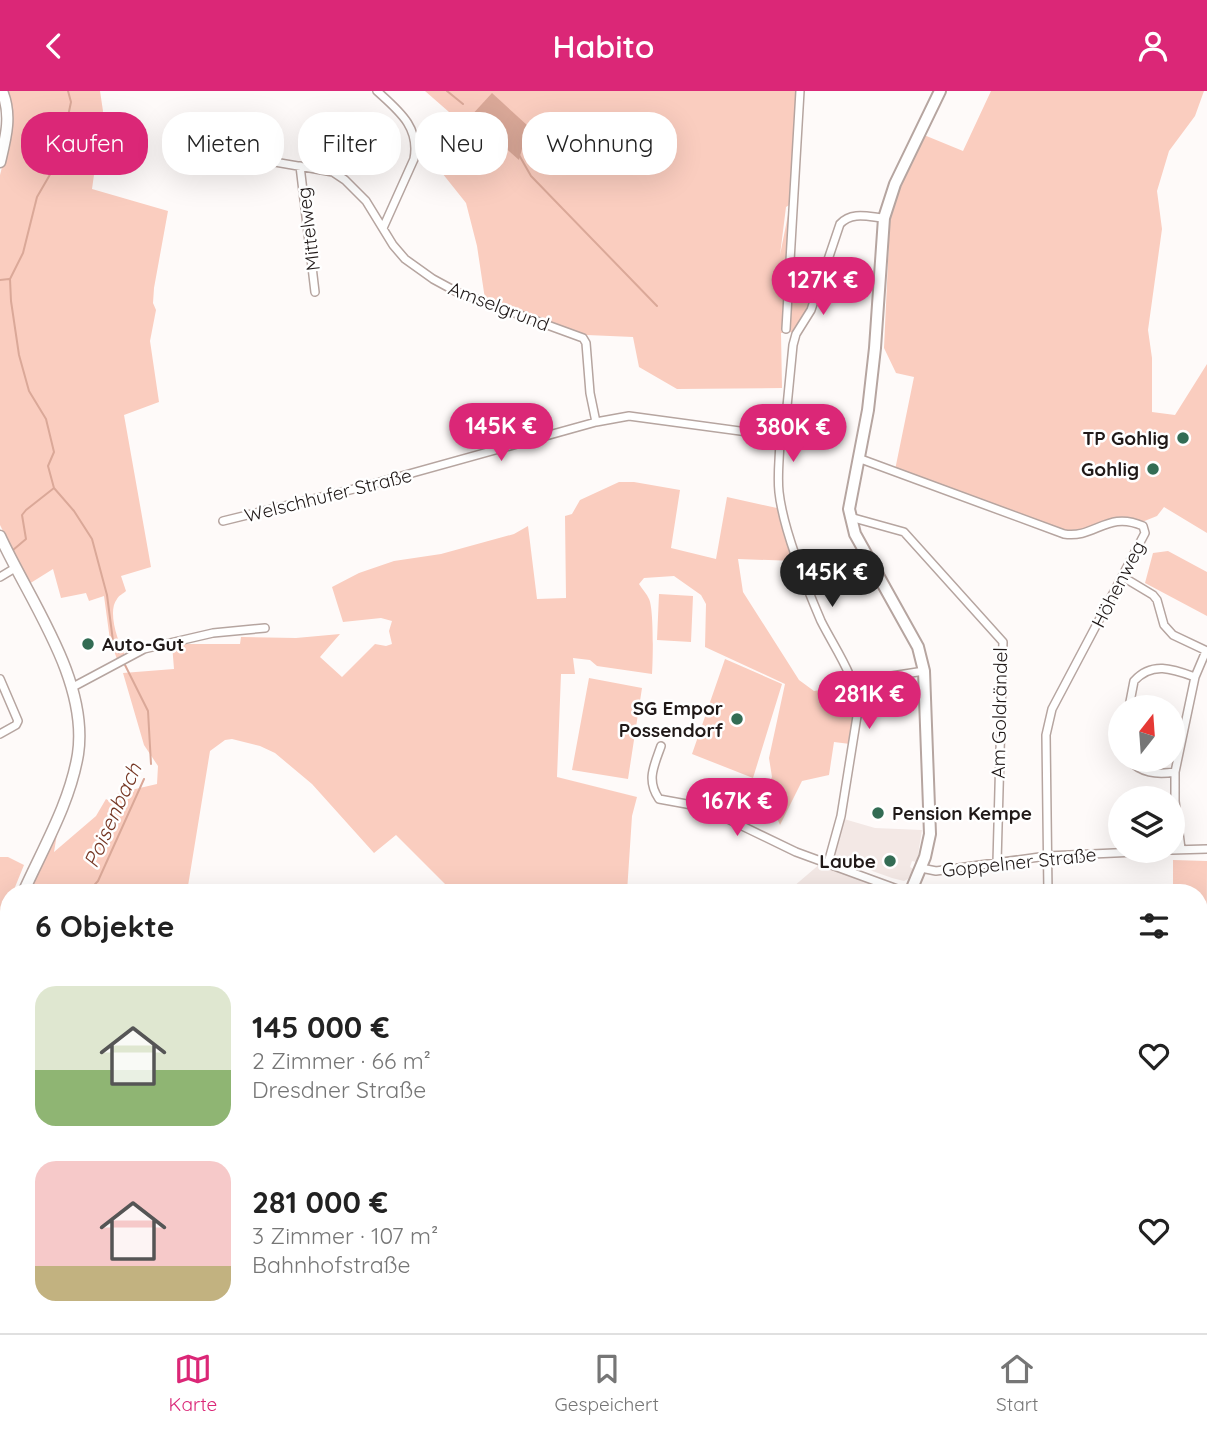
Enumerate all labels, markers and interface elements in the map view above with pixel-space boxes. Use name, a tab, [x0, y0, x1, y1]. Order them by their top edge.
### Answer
text: Habito	[552, 26, 655, 66]
icon: back	[35, 27, 73, 65]
icon: person	[1134, 27, 1172, 65]
chip: Kaufen	[21, 112, 148, 175]
chip: Mieten	[162, 112, 284, 175]
chip: Filter	[298, 112, 401, 175]
chip: Neu	[415, 112, 508, 175]
chip: Wohnung	[522, 112, 677, 175]
street label: Mittelweg	[291, 186, 325, 272]
pin: 127K €	[766, 257, 880, 317]
text: 127K €	[788, 265, 858, 294]
street label: Amselgrund	[445, 276, 553, 336]
pin: 145K €	[444, 403, 558, 463]
pin: 380K €	[736, 405, 850, 464]
text: 145K €	[465, 411, 537, 440]
text: 380K €	[755, 412, 831, 441]
place label: TP Gohlig	[1082, 426, 1169, 450]
marker: TP Gohlig	[1175, 430, 1191, 446]
place label: Gohlig	[1081, 457, 1139, 481]
marker: Gohlig	[1145, 461, 1161, 477]
street label: Welschhufer Straße	[242, 463, 414, 527]
street label: Höhenweg	[1086, 536, 1150, 632]
pin: 145K €	[775, 549, 889, 609]
text: 145K €	[796, 557, 868, 586]
place label: Auto-Gut	[102, 632, 184, 656]
marker: Auto-Gut	[80, 636, 96, 652]
street label: Am Goldrändel	[986, 647, 1012, 779]
pin: 281K €	[812, 671, 926, 731]
text: 281K €	[834, 679, 904, 708]
north arrow	[1108, 695, 1185, 772]
map controls	[1108, 695, 1185, 863]
place label: SG Empor Possendorf	[619, 696, 724, 742]
marker: SG Empor Possendorf	[729, 711, 745, 727]
water label: Poisenbach	[77, 758, 147, 871]
pin: 167K €	[680, 779, 794, 838]
text: 167K €	[702, 786, 772, 815]
button: layers	[1108, 786, 1185, 863]
place label: Pension Kempe	[892, 801, 1032, 825]
marker: Pension Kempe	[870, 805, 886, 821]
street label: Goppelner Straße	[941, 842, 1097, 882]
place label: Laube	[819, 849, 876, 873]
marker: Laube	[882, 853, 898, 869]
text: 6 Objekte	[35, 907, 174, 945]
icon: filters	[1135, 907, 1173, 945]
text: 145 000 €	[252, 1008, 389, 1046]
icon: home	[91, 1014, 175, 1098]
icon: heart	[1135, 1037, 1173, 1075]
text: 2 Zimmer · 66 m²	[252, 1046, 431, 1075]
text: Dresdner Straße	[252, 1075, 426, 1104]
text: 281 000 €	[252, 1183, 388, 1221]
icon: home	[91, 1189, 175, 1273]
icon: heart	[1135, 1212, 1173, 1250]
text: 3 Zimmer · 107 m²	[252, 1221, 438, 1250]
text: Bahnhofstraße	[252, 1250, 411, 1279]
tab: Karte	[169, 1350, 217, 1416]
tab: Gespeichert	[555, 1350, 659, 1416]
tab: Start	[996, 1350, 1038, 1416]

